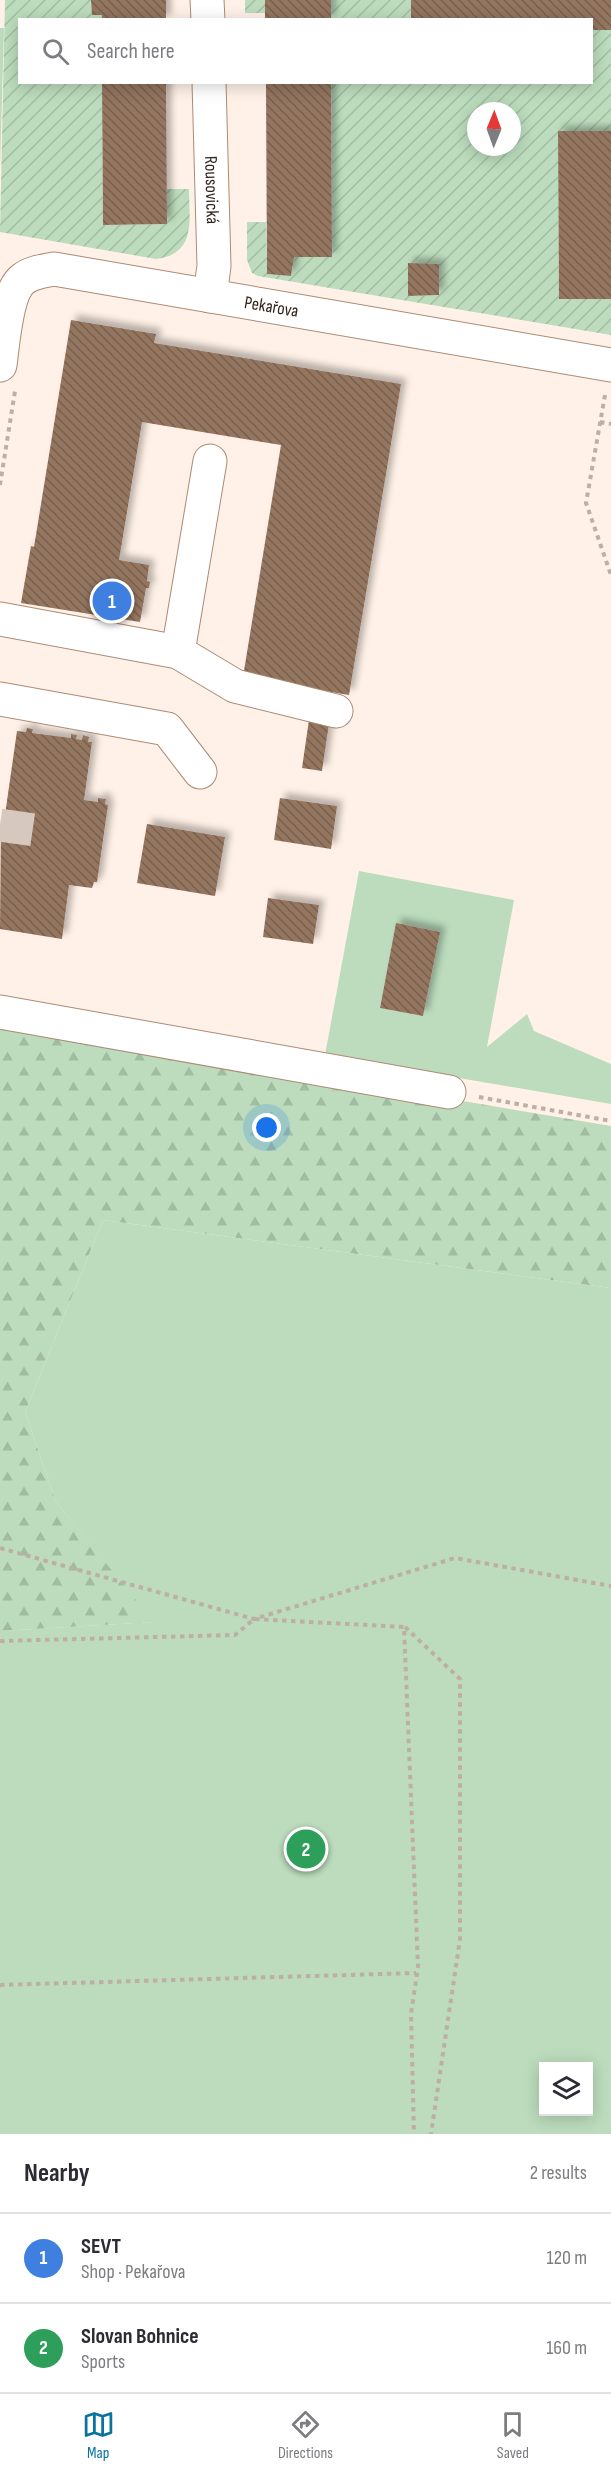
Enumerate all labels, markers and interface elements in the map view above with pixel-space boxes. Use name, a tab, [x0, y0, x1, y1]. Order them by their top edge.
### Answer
search box	[18, 18, 593, 84]
icon: search	[39, 35, 72, 68]
text: Search here	[87, 38, 174, 65]
north arrow	[467, 102, 521, 156]
street label: Rousovická	[200, 156, 223, 224]
street label: Pekařova	[243, 292, 300, 322]
pin: 1	[92, 578, 132, 624]
your location	[252, 1113, 281, 1142]
pin: 2	[286, 1826, 326, 1872]
map controls	[539, 2062, 593, 2116]
button: layers	[539, 2062, 593, 2116]
text: Nearby	[24, 2158, 90, 2189]
text: 2 results	[530, 2161, 587, 2185]
text: SEVT	[81, 2233, 121, 2260]
text: 1	[40, 2246, 47, 2270]
text: 120 m	[547, 2246, 587, 2270]
text: Shop · Pekařova	[81, 2260, 186, 2284]
text: Slovan Bohnice	[81, 2323, 199, 2350]
text: 2	[39, 2336, 48, 2360]
text: 160 m	[546, 2336, 587, 2360]
text: Sports	[81, 2350, 125, 2374]
tab: Map	[82, 2408, 115, 2463]
tab: Directions	[278, 2408, 333, 2463]
tab: Saved	[496, 2408, 529, 2463]

